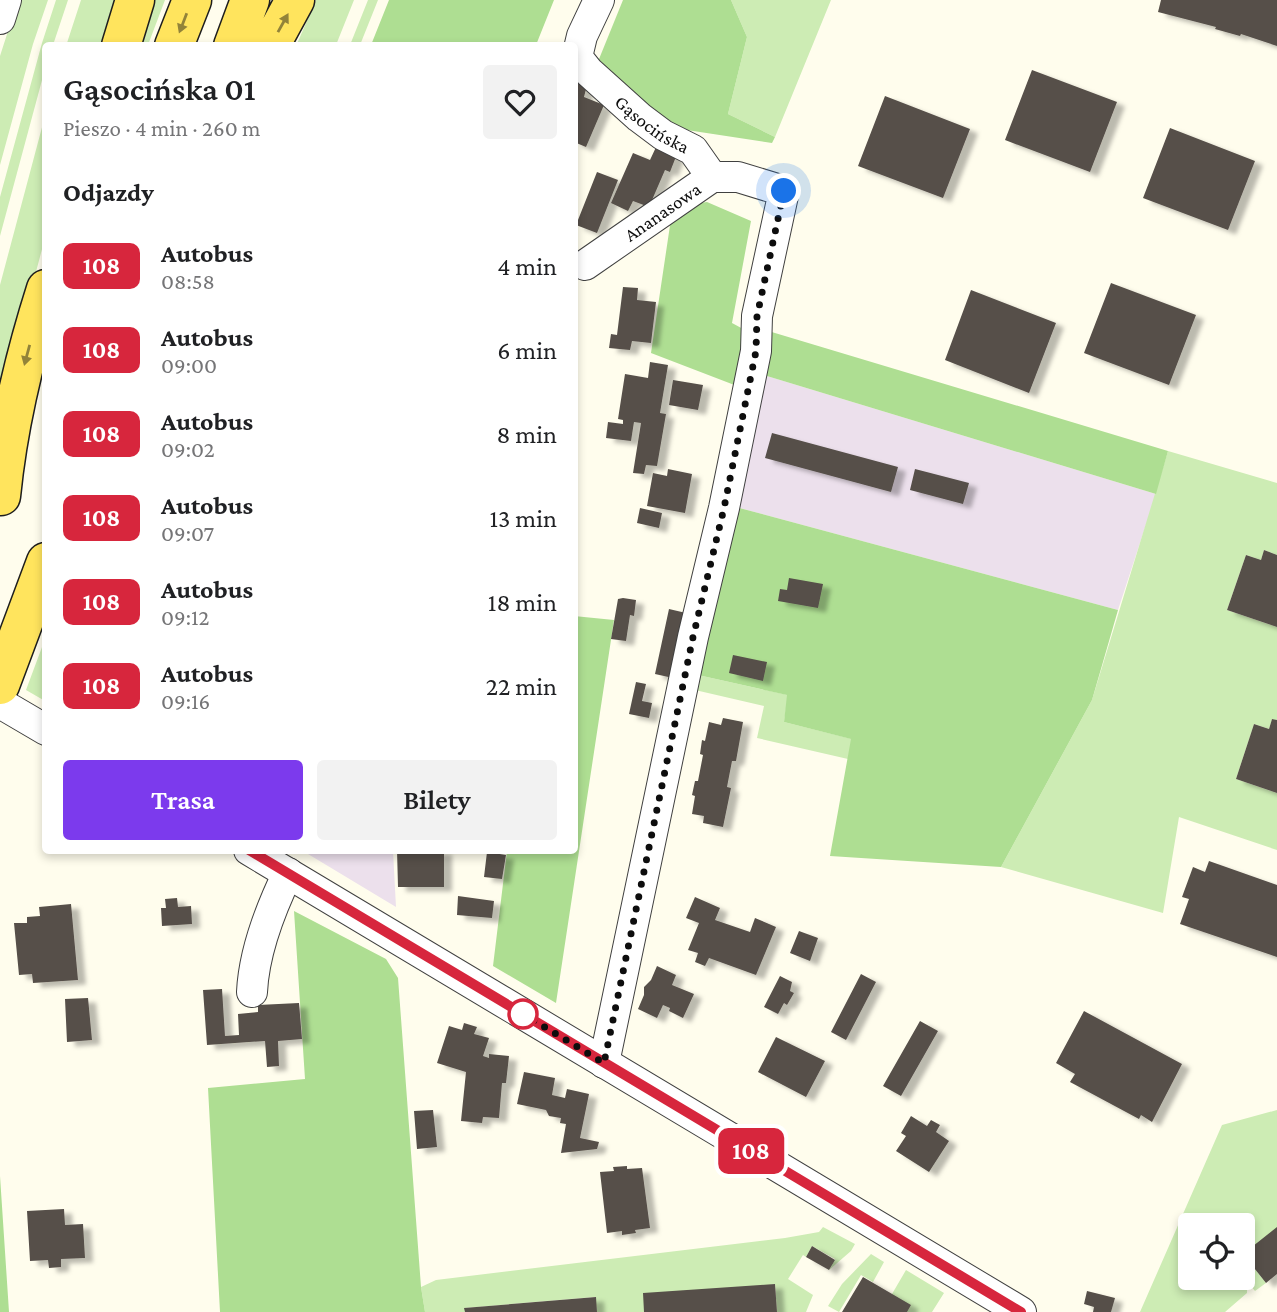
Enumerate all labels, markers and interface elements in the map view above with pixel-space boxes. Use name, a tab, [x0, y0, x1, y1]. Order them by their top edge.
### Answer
one-way arrow	[177, 12, 188, 33]
one-way arrow	[277, 13, 289, 33]
button: heart	[483, 65, 557, 139]
text: Gąsocińska 01	[63, 70, 255, 107]
street label: Gąsocińska	[611, 91, 693, 158]
text: Pieszo · 4 min · 260 m	[63, 115, 261, 141]
your location	[766, 173, 801, 208]
text: Odjazdy	[63, 178, 154, 207]
street label: Ananasowa	[620, 178, 705, 246]
text: Autobus	[161, 239, 253, 268]
text: 108	[83, 252, 120, 279]
text: 4 min	[497, 252, 557, 281]
text: 08:58	[161, 268, 215, 294]
text: Autobus	[161, 323, 253, 352]
text: 108	[83, 336, 120, 363]
text: 6 min	[497, 336, 557, 365]
one-way arrow	[21, 344, 32, 366]
text: 09:00	[161, 352, 217, 378]
text: Autobus	[161, 407, 253, 436]
text: 108	[83, 420, 120, 447]
text: 8 min	[496, 420, 557, 449]
text: 09:02	[161, 436, 215, 462]
text: Autobus	[161, 491, 253, 520]
text: 108	[83, 504, 120, 531]
text: 13 min	[489, 504, 557, 533]
text: 09:07	[161, 520, 214, 546]
text: Autobus	[161, 575, 253, 604]
text: 108	[83, 588, 120, 615]
text: 18 min	[488, 588, 557, 617]
text: 09:12	[161, 604, 210, 630]
text: Autobus	[161, 659, 253, 688]
text: 108	[83, 672, 120, 699]
text: 22 min	[486, 672, 557, 701]
text: 09:16	[161, 688, 210, 714]
button: Trasa	[63, 760, 303, 840]
button: Bilety	[317, 760, 557, 840]
unlabelled marker	[508, 999, 538, 1029]
line badge: 108	[711, 1128, 791, 1174]
text: 108	[732, 1137, 770, 1164]
map controls	[1178, 1213, 1255, 1290]
button: locate	[1178, 1213, 1255, 1290]

